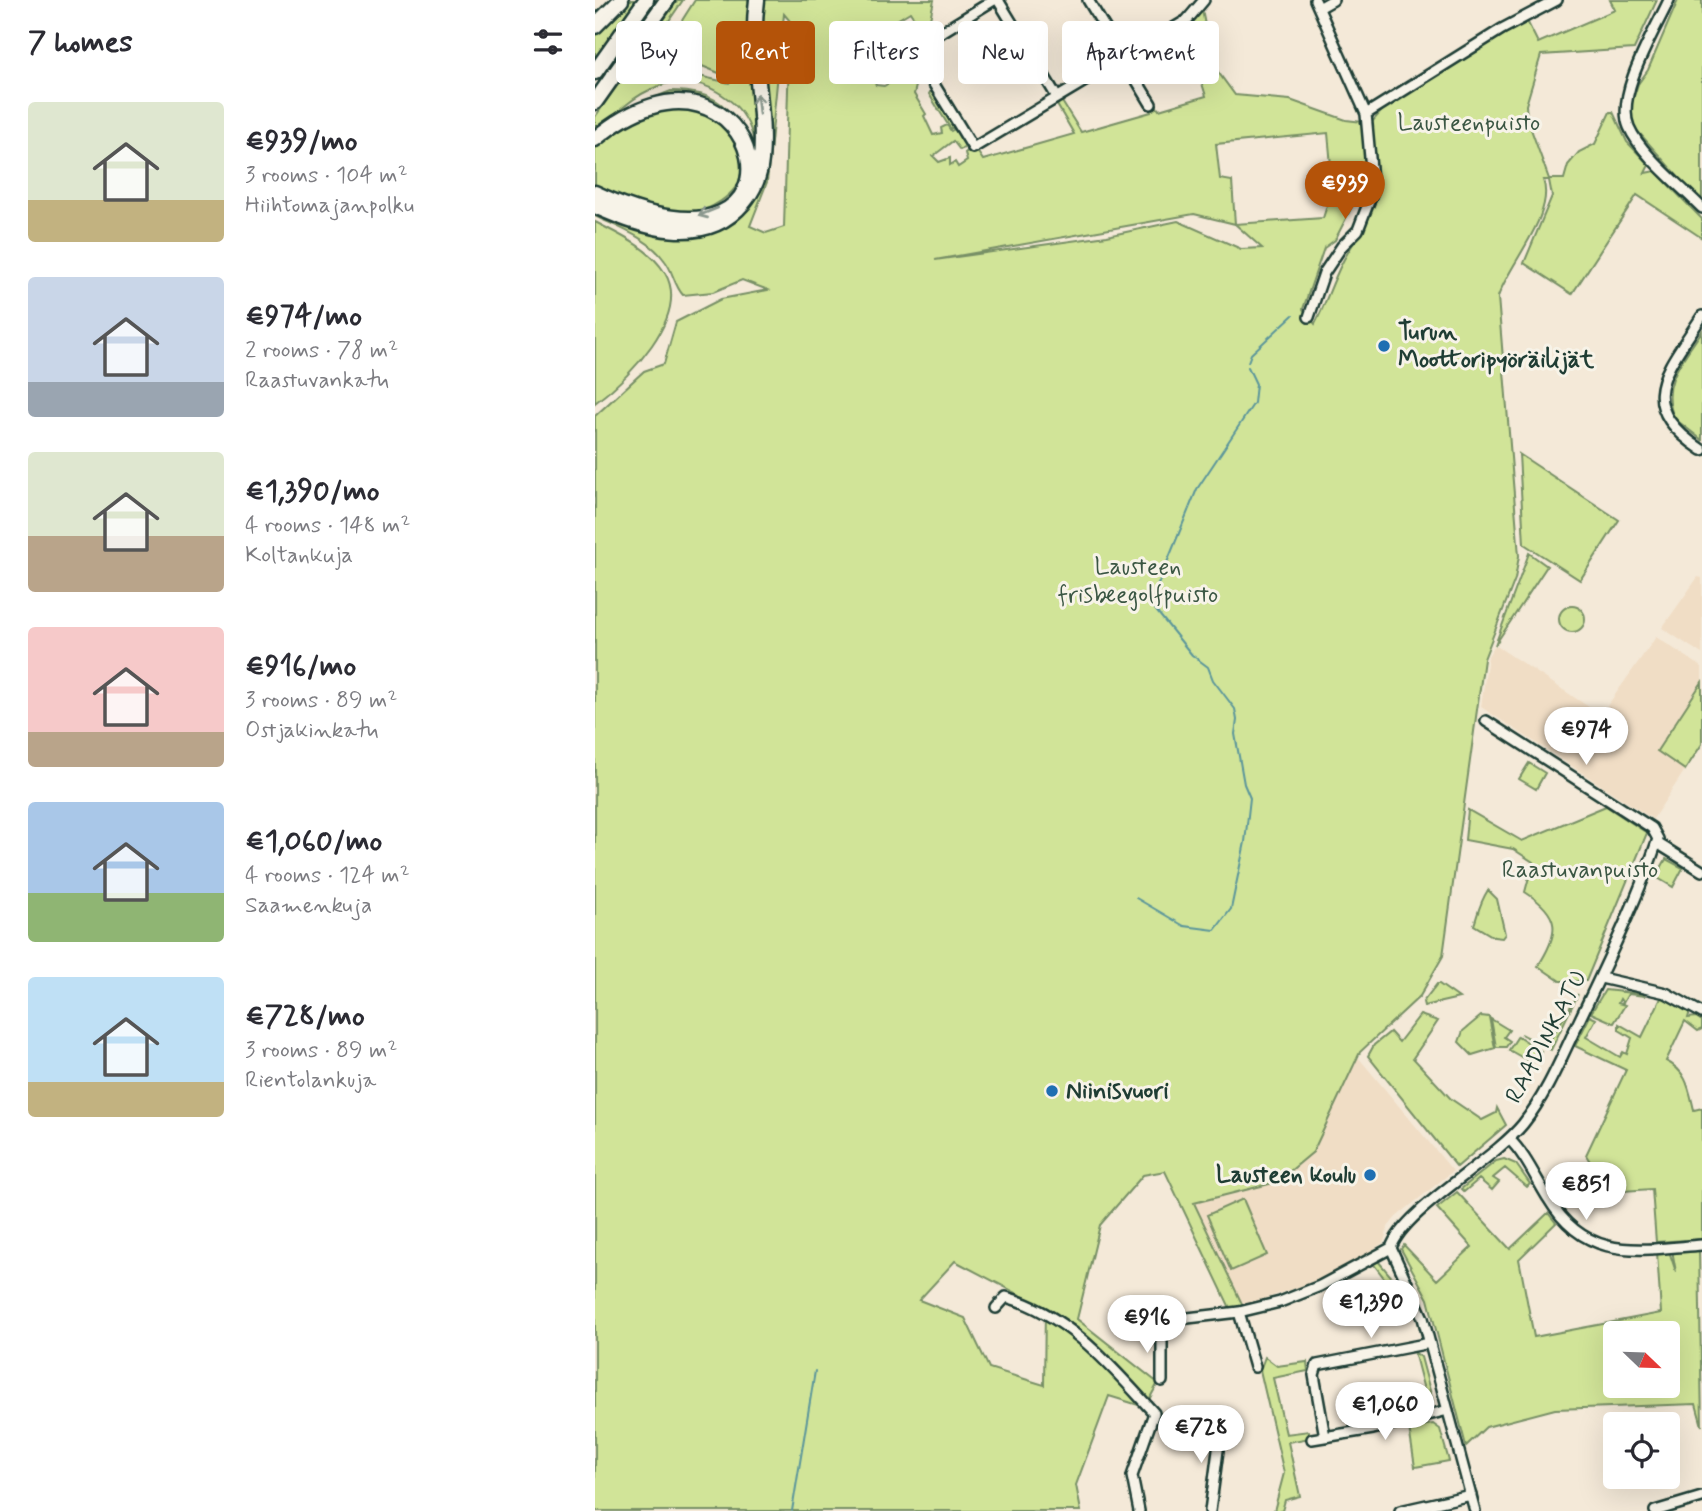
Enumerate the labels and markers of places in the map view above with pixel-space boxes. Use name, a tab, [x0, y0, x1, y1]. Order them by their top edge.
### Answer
pin: €939	[1304, 162, 1386, 221]
place label: Turun Moottoripyöräilijät	[1398, 317, 1595, 376]
marker: Turun Moottoripyöräilijät	[1376, 338, 1392, 354]
pin: €974	[1545, 708, 1627, 767]
place label: Niinisvuori	[1066, 1076, 1169, 1107]
marker: Niinisvuori	[1044, 1083, 1060, 1099]
place label: Lausteen koulu	[1216, 1160, 1356, 1191]
pin: €851	[1545, 1162, 1627, 1222]
marker: Lausteen koulu	[1362, 1167, 1378, 1183]
pin: €1,390	[1314, 1280, 1428, 1340]
pin: €916	[1106, 1296, 1188, 1355]
pin: €1,060	[1328, 1382, 1442, 1442]
pin: €728	[1160, 1406, 1242, 1465]

